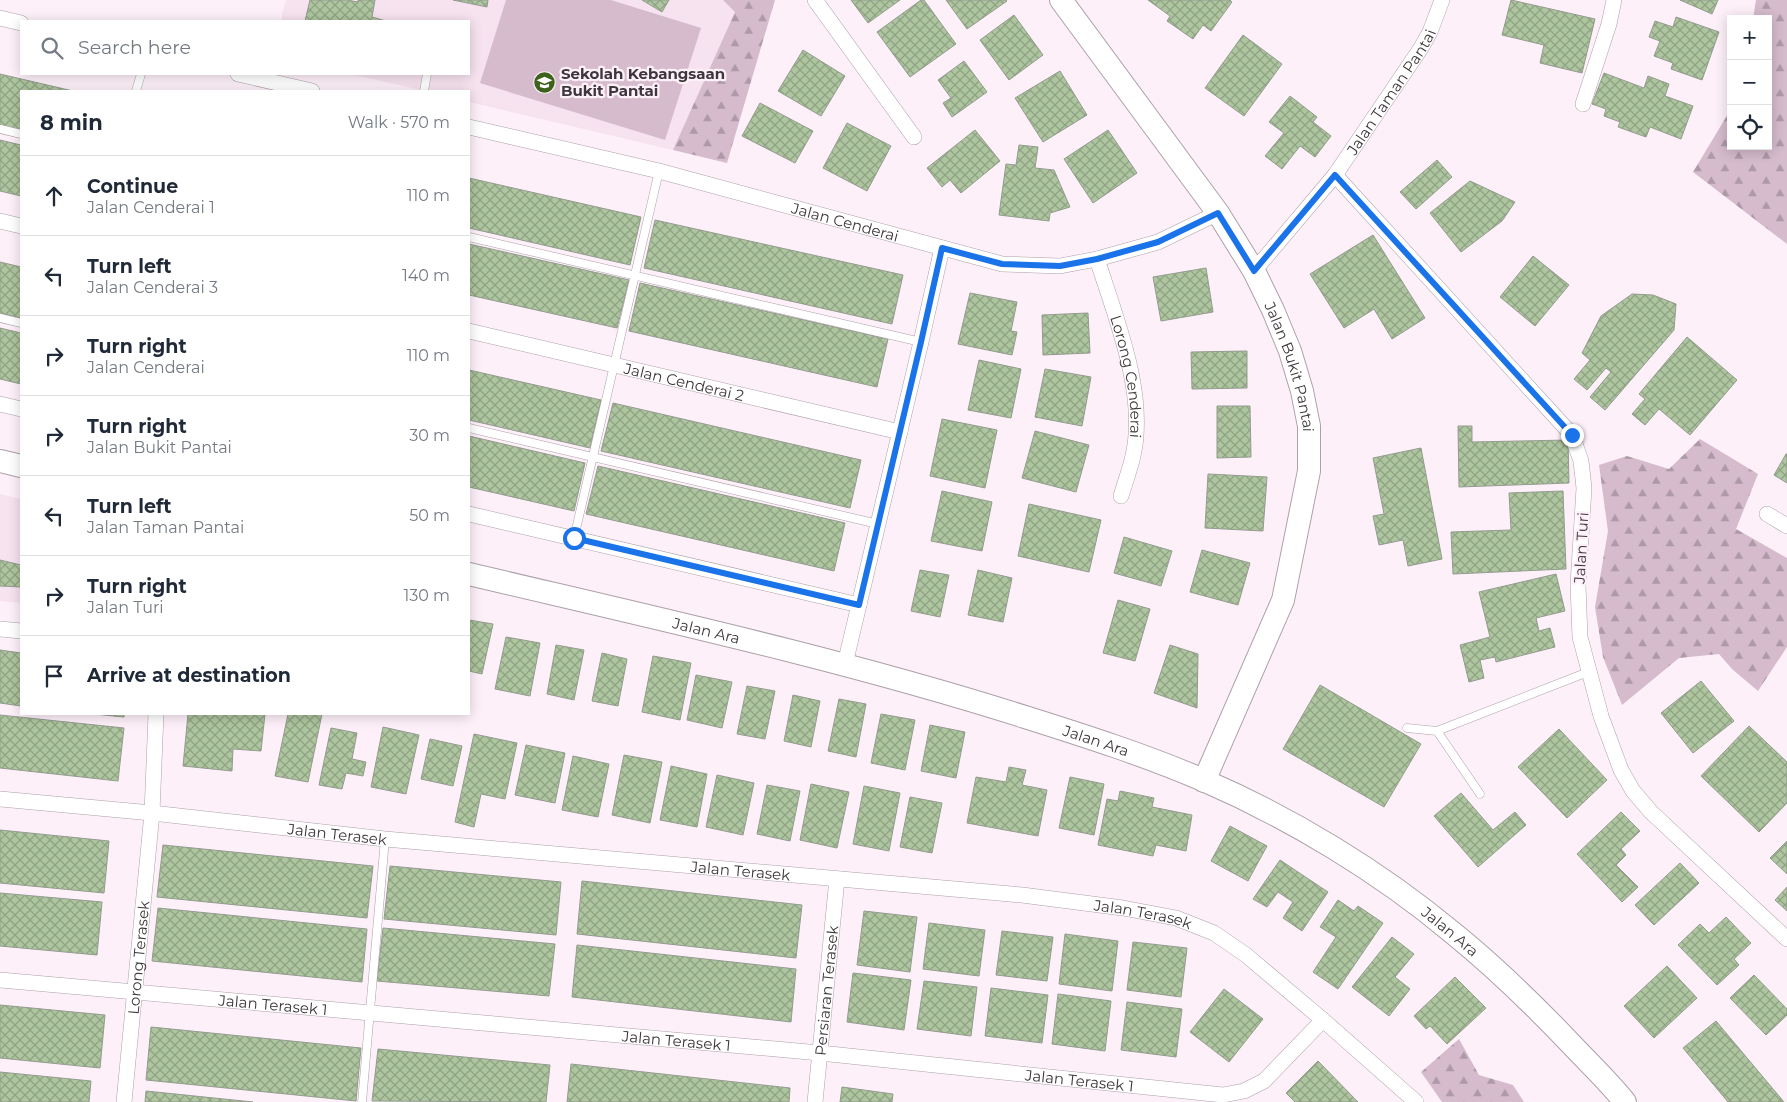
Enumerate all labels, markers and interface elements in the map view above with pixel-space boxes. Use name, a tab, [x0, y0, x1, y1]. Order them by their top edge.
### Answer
map controls	[1727, 15, 1772, 150]
button: +	[1727, 15, 1772, 60]
search box	[20, 20, 470, 75]
street label: Jalan Taman Pantai	[1342, 26, 1440, 159]
icon: search	[38, 34, 66, 62]
text: Search here	[78, 36, 191, 59]
button: −	[1727, 60, 1772, 105]
place label: Sekolah Kebangsaan Bukit Pantai	[561, 64, 725, 100]
school or university icon: Sekolah Kebangsaan Bukit Pantai	[533, 70, 557, 94]
button: locate	[1727, 105, 1772, 150]
text: 8 min	[40, 110, 103, 135]
text: Walk · 570 m	[348, 113, 450, 132]
text: Continue	[87, 175, 178, 198]
icon: ahead	[40, 182, 68, 210]
text: 110 m	[407, 186, 450, 205]
text: Jalan Cenderai 1	[87, 198, 215, 217]
street label: Jalan Cenderai	[789, 198, 901, 245]
text: Turn left	[87, 255, 172, 278]
icon: left	[40, 262, 68, 290]
text: 140 m	[402, 266, 450, 285]
text: Jalan Cenderai 3	[87, 278, 218, 297]
street label: Jalan Bukit Pantai	[1260, 298, 1319, 432]
street label: Lorong Cenderai	[1107, 313, 1146, 439]
text: Turn right	[87, 335, 187, 358]
icon: right	[40, 342, 68, 370]
text: 110 m	[407, 346, 450, 365]
text: Jalan Cenderai	[87, 358, 205, 377]
street label: Jalan Cenderai 2	[621, 358, 746, 405]
text: Turn right	[87, 415, 187, 438]
icon: right	[40, 422, 68, 450]
route end	[1561, 424, 1584, 447]
text: 30 m	[409, 426, 450, 445]
text: Jalan Bukit Pantai	[87, 438, 232, 457]
text: Turn left	[87, 495, 172, 518]
icon: left	[40, 502, 68, 530]
text: 50 m	[409, 506, 450, 525]
street label: Jalan Turi	[1570, 512, 1592, 585]
text: Jalan Taman Pantai	[87, 518, 244, 537]
route start	[563, 527, 586, 550]
text: Turn right	[87, 575, 187, 598]
icon: right	[40, 582, 68, 610]
text: 130 m	[403, 586, 450, 605]
text: Jalan Turi	[87, 598, 164, 617]
street label: Jalan Ara	[670, 613, 742, 647]
icon: arrive	[40, 662, 68, 690]
text: Arrive at destination	[87, 664, 291, 687]
street label: Jalan Ara	[1060, 720, 1132, 760]
street label: Jalan Terasek	[286, 819, 388, 849]
street label: Jalan Terasek	[689, 856, 791, 884]
street label: Jalan Terasek	[1092, 895, 1195, 933]
street label: Lorong Terasek	[123, 900, 153, 1015]
street label: Jalan Ara	[1417, 902, 1483, 960]
street label: Persiaran Terasek	[810, 925, 842, 1057]
street label: Jalan Terasek 1	[217, 990, 328, 1019]
street label: Jalan Terasek 1	[620, 1026, 732, 1055]
street label: Jalan Terasek 1	[1023, 1065, 1135, 1095]

